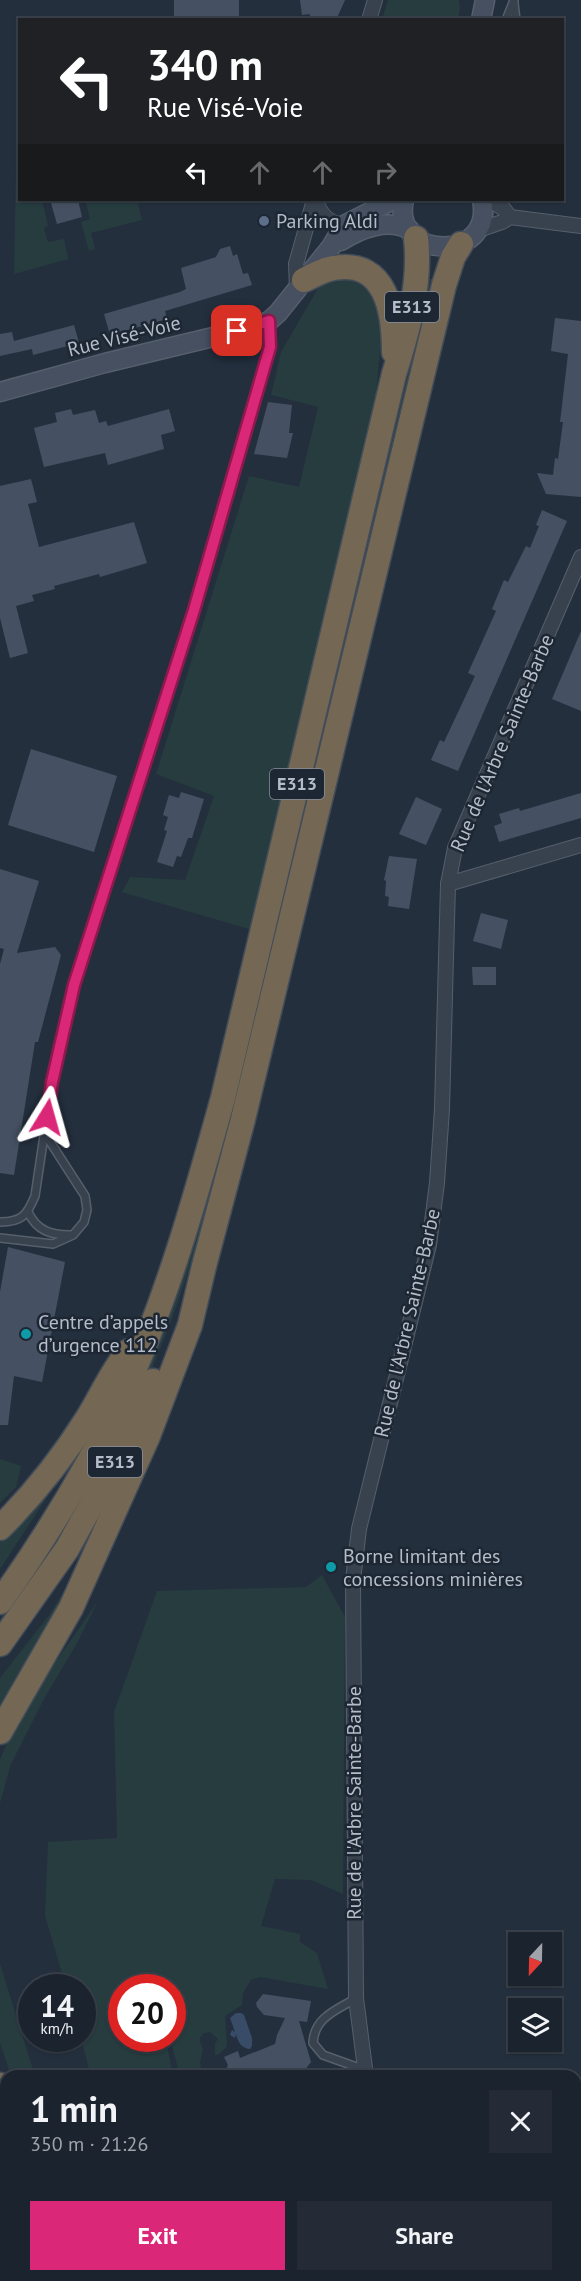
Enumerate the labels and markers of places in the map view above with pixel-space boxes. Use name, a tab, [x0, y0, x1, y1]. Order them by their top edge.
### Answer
place label: Parking Aldi	[276, 208, 378, 234]
marker: Parking Aldi	[257, 214, 271, 228]
pin	[211, 305, 262, 356]
place label: Centre d’appels d’urgence 112	[38, 1309, 168, 1358]
marker: Centre d’appels d’urgence 112	[19, 1327, 33, 1341]
place label: Borne limitant des concessions minières	[343, 1543, 523, 1592]
marker: Borne limitant des concessions minières	[324, 1560, 338, 1574]

